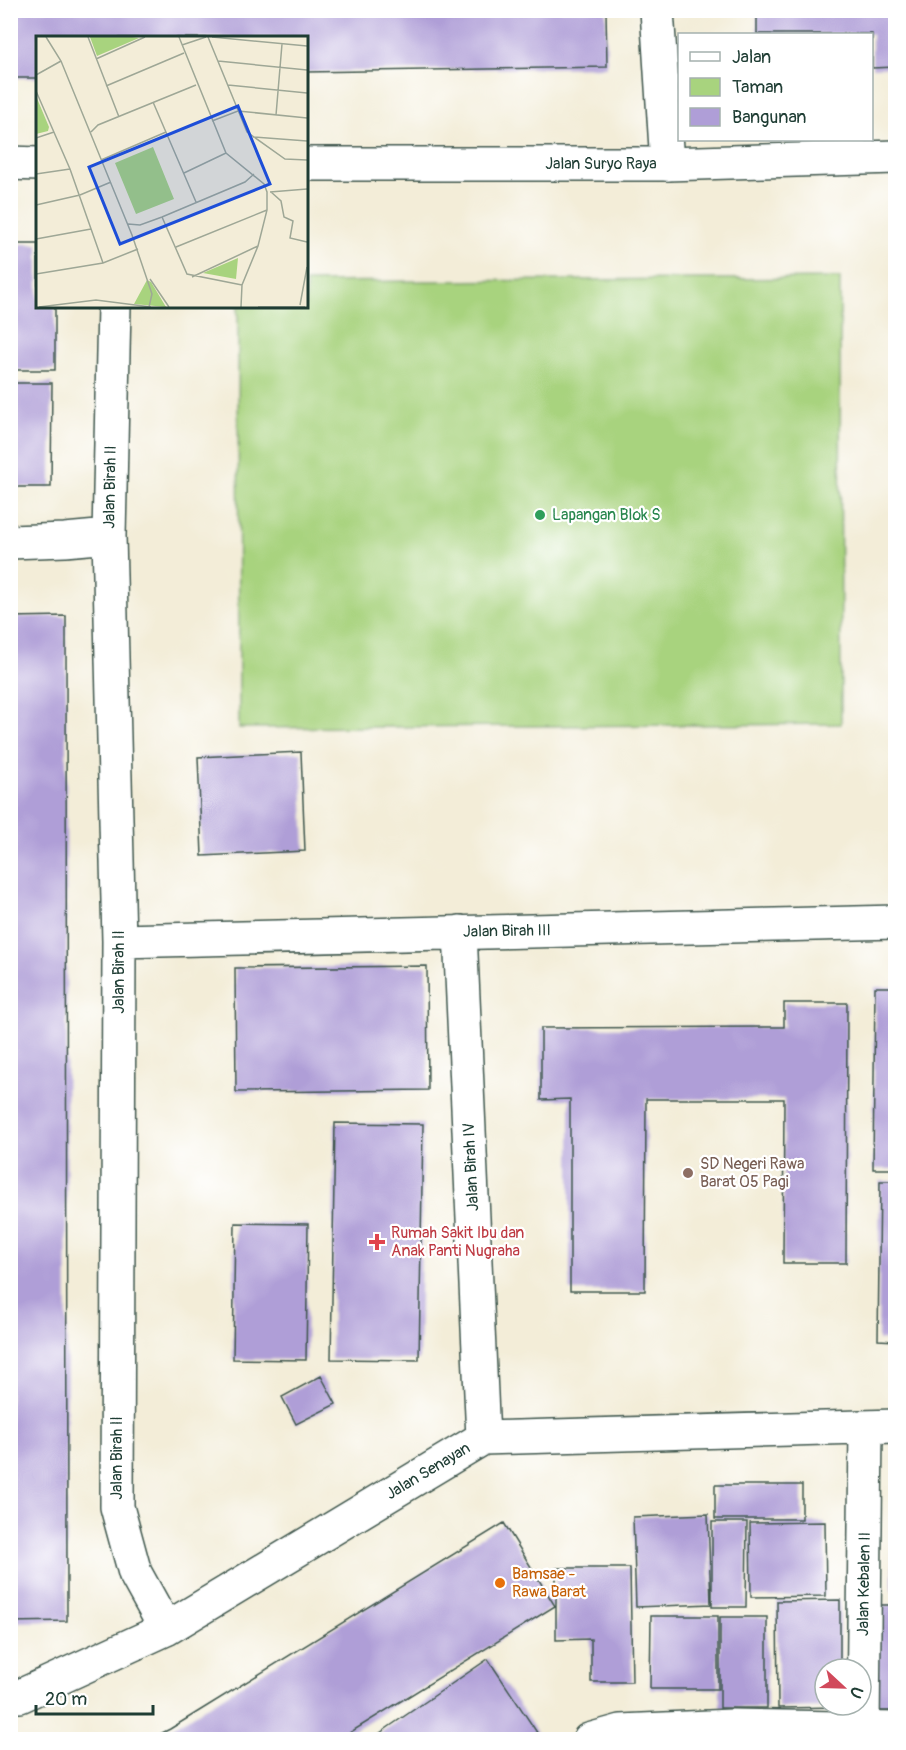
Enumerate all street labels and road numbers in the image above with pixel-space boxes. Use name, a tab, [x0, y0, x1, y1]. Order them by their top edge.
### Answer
street label: Jalan Suryo Raya	[545, 154, 657, 174]
street label: Jalan Birah II	[99, 445, 121, 529]
street label: Jalan Birah III	[463, 920, 551, 942]
street label: Jalan Birah II	[109, 930, 129, 1014]
street label: Jalan Birah IV	[459, 1122, 483, 1212]
street label: Jalan Birah II	[107, 1416, 127, 1500]
street label: Jalan Senayan	[382, 1438, 474, 1504]
street label: Jalan Kebalen II	[853, 1532, 875, 1636]

